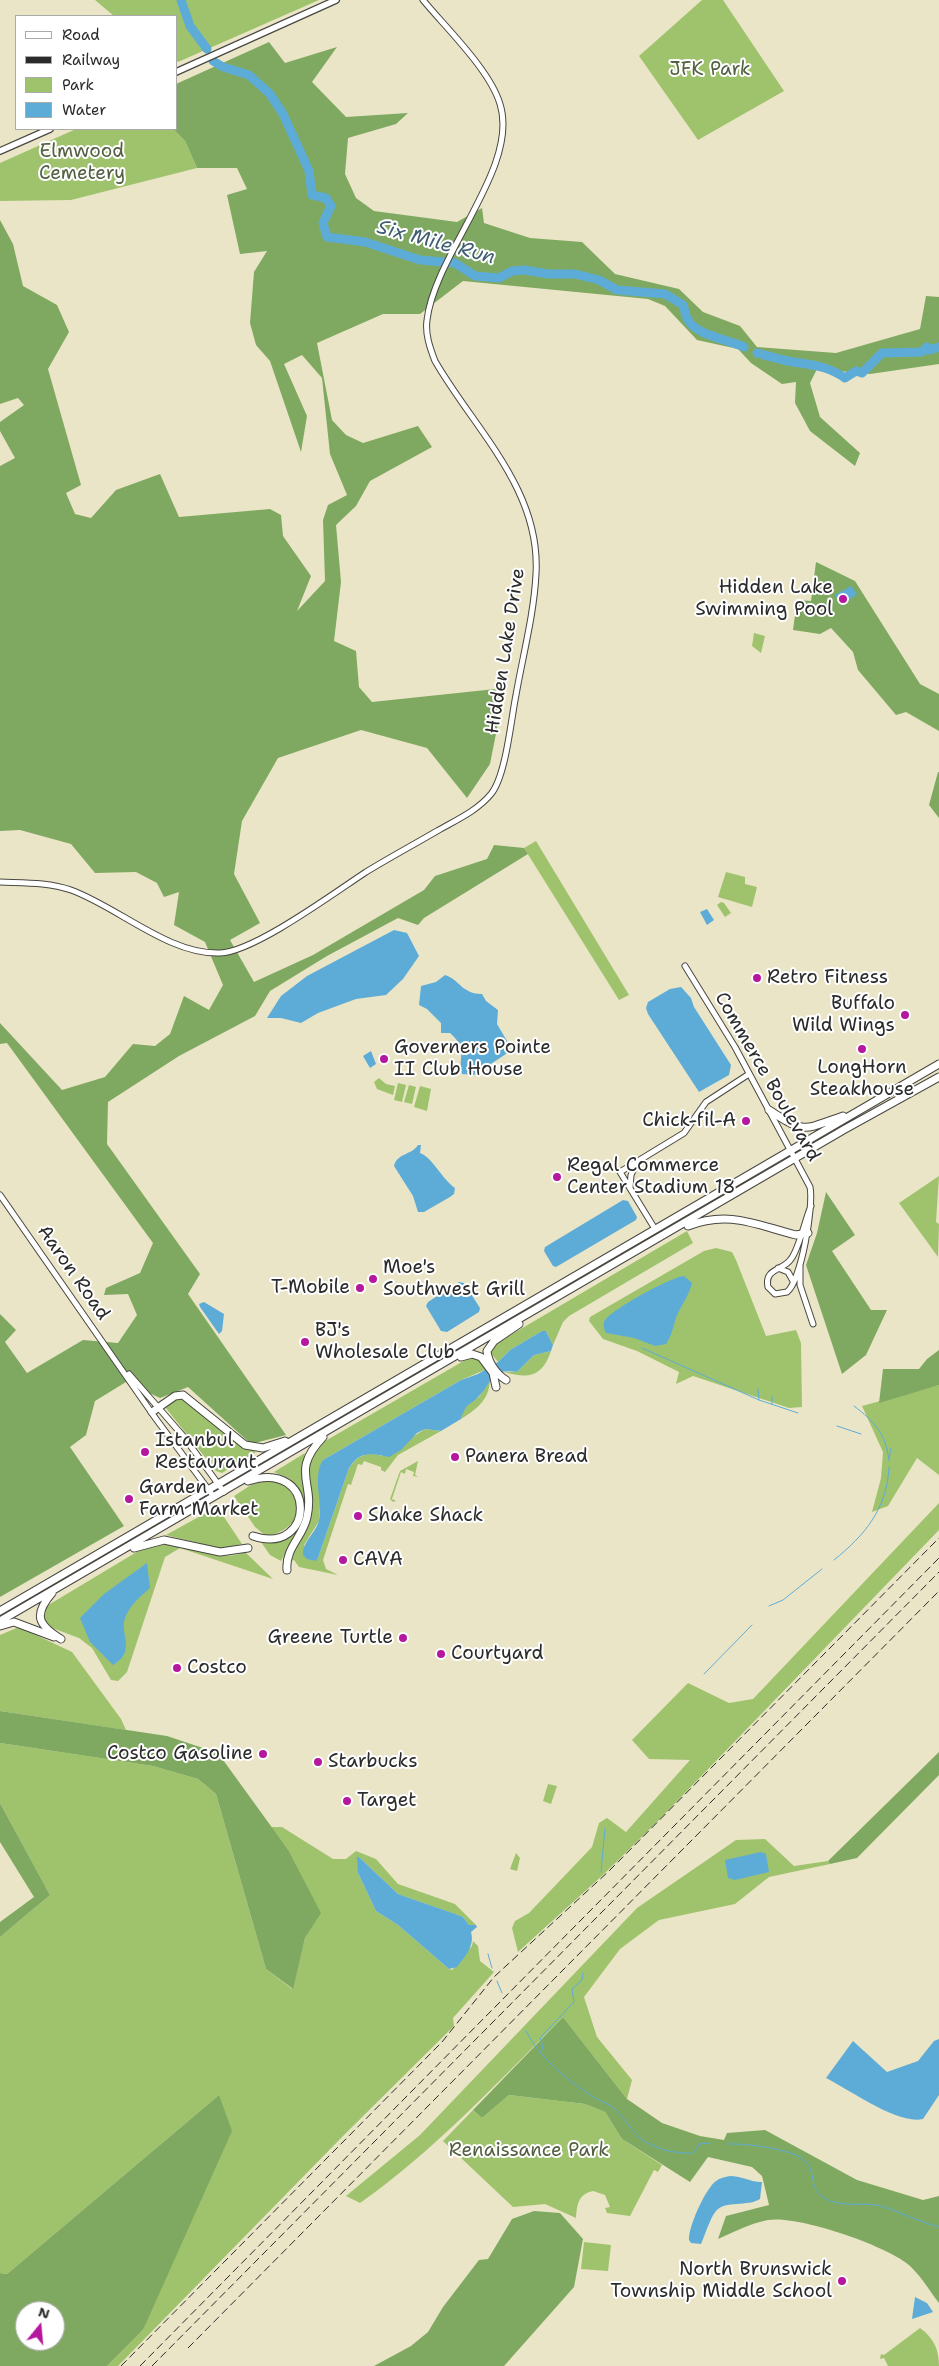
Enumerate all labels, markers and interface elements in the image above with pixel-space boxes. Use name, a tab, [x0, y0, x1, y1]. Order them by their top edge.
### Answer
legend	[15, 15, 178, 130]
text: Road	[62, 25, 100, 45]
text: Railway	[62, 50, 120, 70]
park label: JFK Park	[669, 59, 751, 81]
text: Park	[62, 75, 94, 95]
text: Water	[62, 100, 106, 120]
park label: Elmwood Cemetery	[39, 141, 125, 185]
water label: Six Mile Run	[374, 216, 498, 270]
street label: Hidden Lake Drive	[482, 567, 530, 735]
place label: Hidden Lake Swimming Pool	[695, 577, 833, 621]
marker: Hidden Lake Swimming Pool	[837, 593, 849, 605]
place label: Retro Fitness	[767, 967, 888, 989]
marker: Retro Fitness	[751, 972, 763, 984]
street label: Commerce Boulevard	[709, 988, 825, 1166]
place label: Buffalo Wild Wings	[792, 993, 895, 1037]
marker: Buffalo Wild Wings	[899, 1009, 911, 1021]
place label: Governers Pointe II Club House	[394, 1037, 551, 1081]
marker: LongHorn Steakhouse	[856, 1043, 868, 1055]
marker: Governers Pointe II Club House	[378, 1053, 390, 1065]
place label: LongHorn Steakhouse	[810, 1057, 914, 1101]
place label: Chick-fil-A	[642, 1110, 736, 1132]
marker: Chick-fil-A	[740, 1115, 752, 1127]
place label: Regal Commerce Center Stadium 18	[567, 1155, 736, 1199]
marker: Regal Commerce Center Stadium 18	[551, 1171, 563, 1183]
street label: Aaron Road	[32, 1221, 114, 1325]
place label: Moe's Southwest Grill	[383, 1257, 525, 1301]
marker: Moe's Southwest Grill	[367, 1273, 379, 1285]
place label: T-Mobile	[271, 1277, 350, 1299]
marker: T-Mobile	[354, 1282, 366, 1294]
place label: BJ's Wholesale Club	[315, 1320, 455, 1364]
marker: BJ's Wholesale Club	[299, 1336, 311, 1348]
place label: Istanbul Restaurant	[155, 1430, 257, 1474]
marker: Istanbul Restaurant	[139, 1446, 151, 1458]
place label: Panera Bread	[465, 1446, 588, 1468]
marker: Panera Bread	[449, 1451, 461, 1463]
place label: Garden Farm Market	[139, 1477, 259, 1521]
marker: Garden Farm Market	[123, 1493, 135, 1505]
place label: Shake Shack	[368, 1505, 483, 1527]
marker: Shake Shack	[352, 1510, 364, 1522]
place label: CAVA	[353, 1549, 403, 1571]
marker: CAVA	[337, 1554, 349, 1566]
place label: Greene Turtle	[267, 1627, 393, 1649]
marker: Greene Turtle	[397, 1632, 409, 1644]
place label: Courtyard	[451, 1643, 543, 1665]
marker: Courtyard	[435, 1648, 447, 1660]
place label: Costco	[187, 1657, 247, 1679]
marker: Costco	[171, 1662, 183, 1674]
place label: Costco Gasoline	[107, 1743, 253, 1765]
marker: Costco Gasoline	[257, 1748, 269, 1760]
place label: Starbucks	[328, 1751, 418, 1773]
marker: Starbucks	[312, 1756, 324, 1768]
place label: Target	[357, 1790, 416, 1812]
marker: Target	[341, 1795, 353, 1807]
park label: Renaissance Park	[449, 2140, 609, 2162]
place label: North Brunswick Township Middle School	[610, 2259, 832, 2303]
marker: North Brunswick Township Middle School	[836, 2275, 848, 2287]
north arrow	[15, 2301, 65, 2351]
text: N	[36, 2302, 52, 2323]

